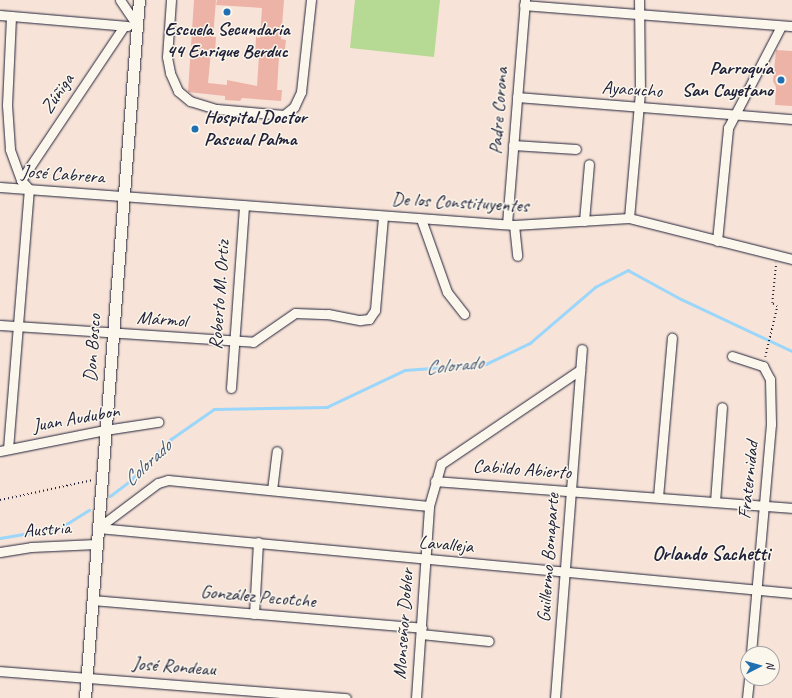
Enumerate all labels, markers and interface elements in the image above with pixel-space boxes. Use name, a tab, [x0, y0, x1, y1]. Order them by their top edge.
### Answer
marker: Escuela Secundaria 44 Enrique Berduc	[222, 7, 232, 17]
place label: Escuela Secundaria 44 Enrique Berduc	[164, 19, 290, 63]
place label: Parroquía San Cayetano	[682, 58, 773, 102]
street label: Padre Corona	[485, 67, 513, 155]
street label: Zúñiga	[36, 70, 80, 118]
marker: Parroquía San Cayetano	[776, 75, 786, 85]
street label: Ayacucho	[601, 77, 663, 103]
place label: Hospital Doctor Pascual Palma	[204, 107, 307, 151]
marker: Hospital Doctor Pascual Palma	[189, 123, 201, 135]
street label: José Cabrera	[21, 161, 105, 189]
street label: De los Constituyentes	[391, 188, 529, 218]
street label: Roberto M. Ortiz	[205, 239, 235, 351]
street label: Mármol	[136, 307, 188, 333]
street label: Don Bosco	[79, 314, 107, 382]
water label: Colorado	[424, 350, 484, 380]
street label: Juan Audubon	[31, 400, 121, 438]
water label: Colorado	[118, 435, 176, 491]
street label: Fraternidad	[734, 440, 764, 520]
street label: Cabildo Abierto	[472, 455, 572, 485]
street label: Guillermo Bonaparte	[533, 493, 565, 623]
street label: Austria	[23, 517, 71, 543]
street label: Lavalleja	[418, 531, 474, 559]
district label: Orlando Sachetti	[652, 541, 770, 565]
street label: Monseñor Dobler	[389, 568, 419, 680]
street label: González Pecotche	[200, 581, 316, 613]
north arrow	[740, 646, 780, 686]
street label: José Rondeau	[132, 653, 216, 681]
text: N	[764, 661, 778, 669]

